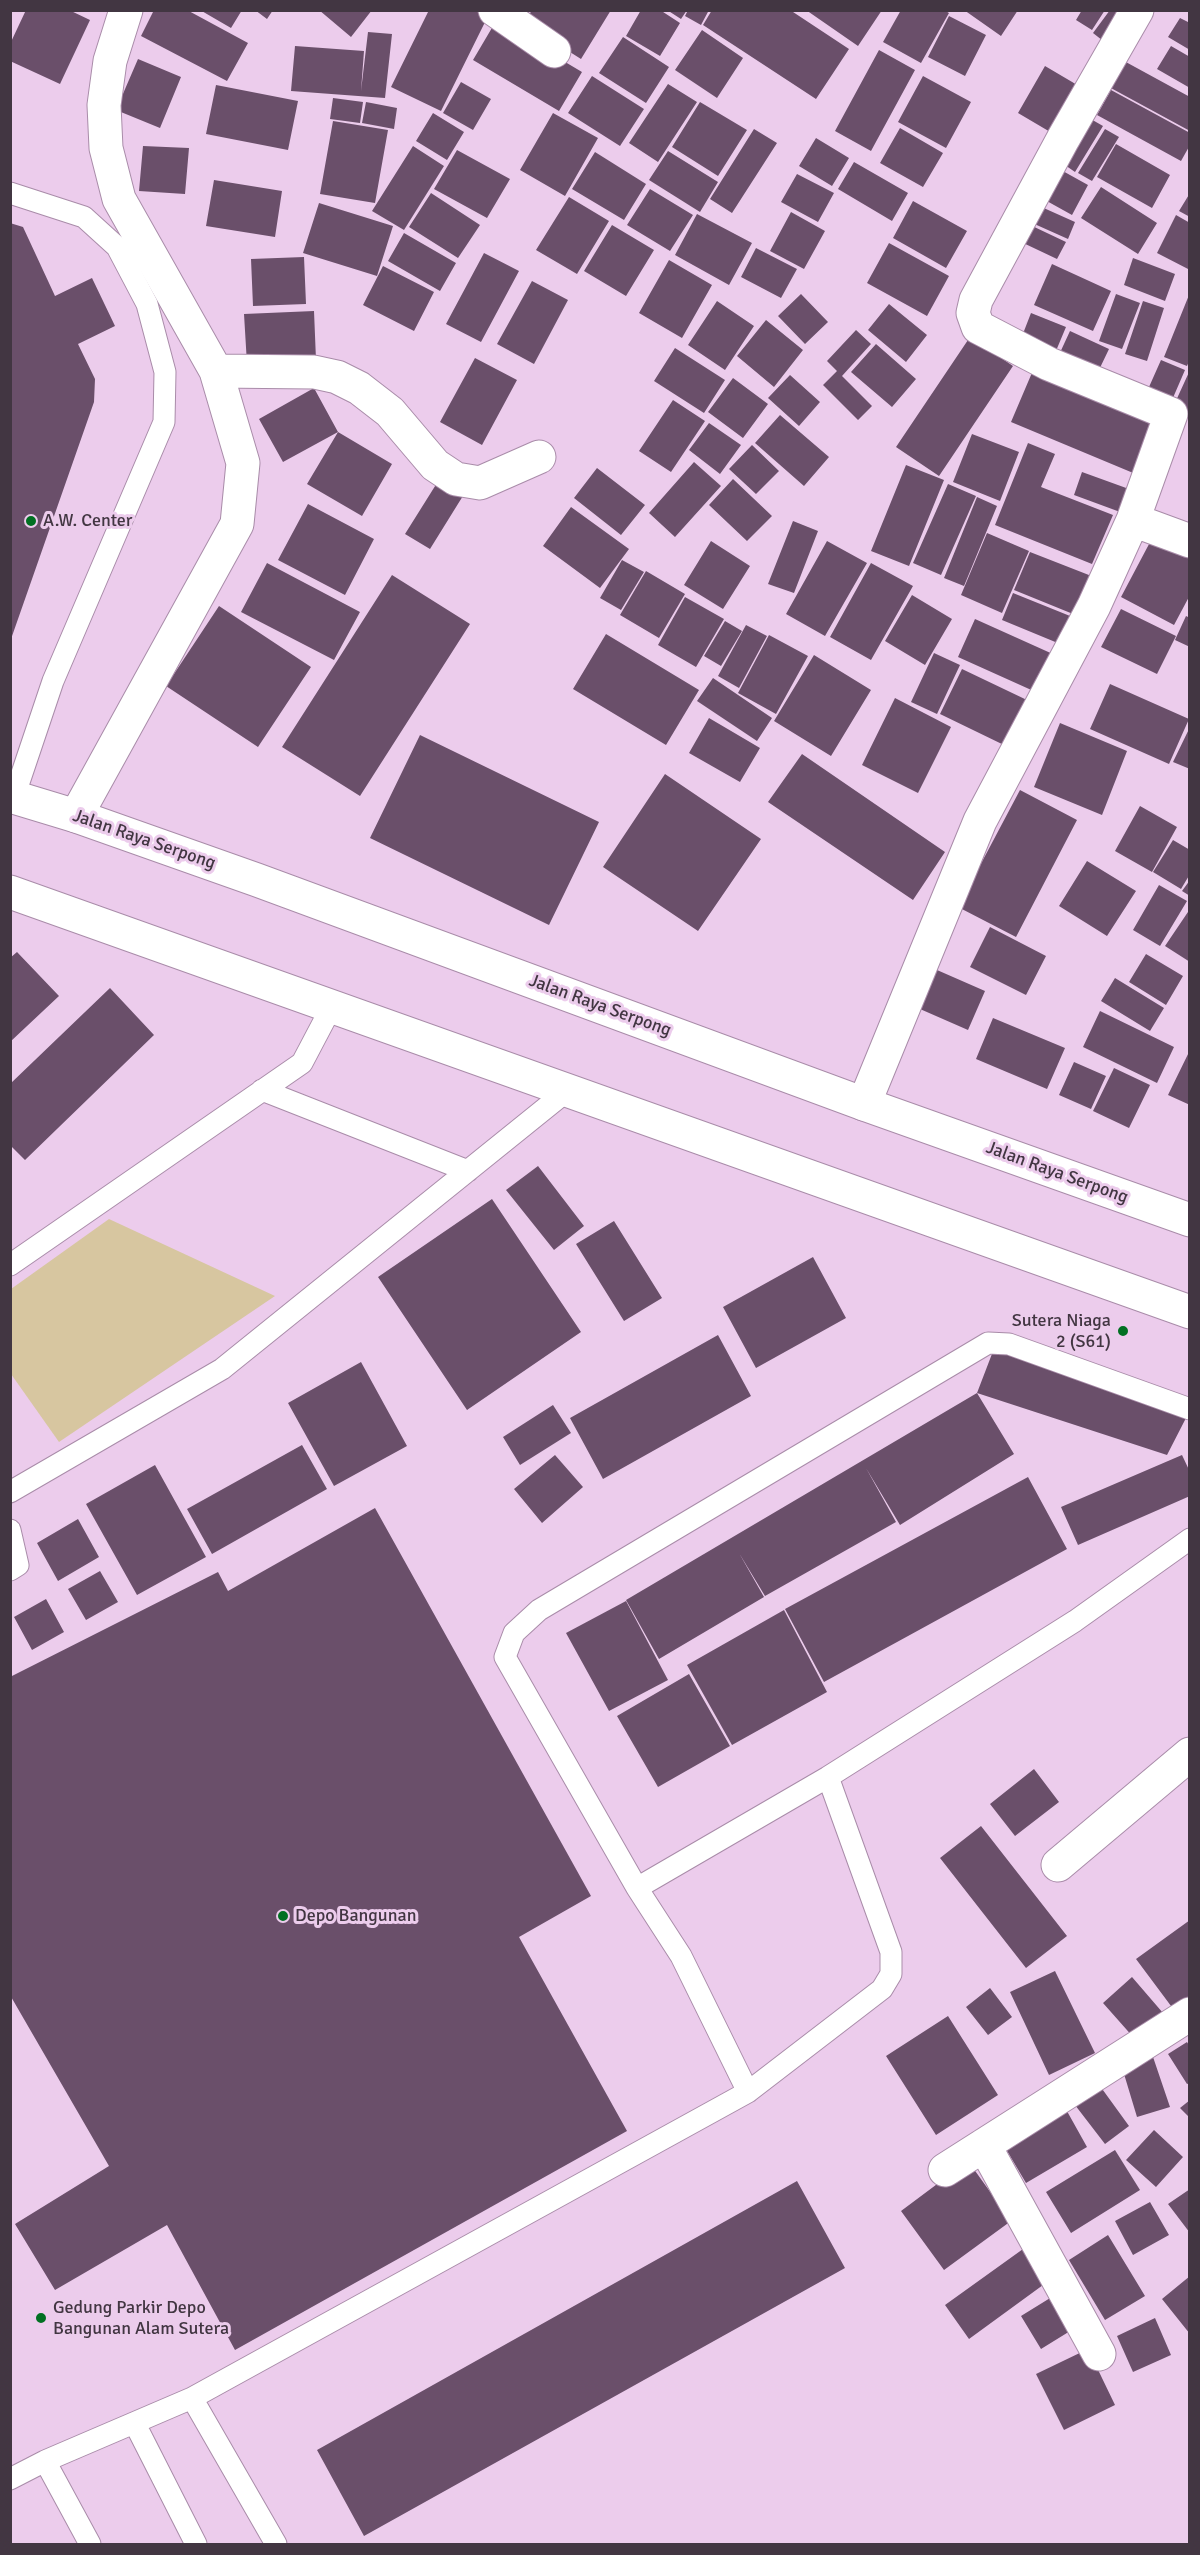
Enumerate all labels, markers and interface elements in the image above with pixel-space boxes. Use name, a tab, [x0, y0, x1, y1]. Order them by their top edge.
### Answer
place label: A.W. Center	[43, 510, 132, 532]
marker: A.W. Center	[24, 514, 38, 528]
street label: Jalan Raya Serpong	[70, 805, 218, 875]
street label: Jalan Raya Serpong	[526, 970, 674, 1042]
street label: Jalan Raya Serpong	[983, 1137, 1131, 1209]
place label: Sutera Niaga 2 (S61)	[1012, 1310, 1111, 1352]
marker: Sutera Niaga 2 (S61)	[1116, 1324, 1130, 1338]
place label: Depo Bangunan	[295, 1905, 416, 1927]
marker: Depo Bangunan	[276, 1909, 290, 1923]
place label: Gedung Parkir Depo Bangunan Alam Sutera	[53, 2297, 229, 2340]
marker: Gedung Parkir Depo Bangunan Alam Sutera	[34, 2311, 48, 2325]

